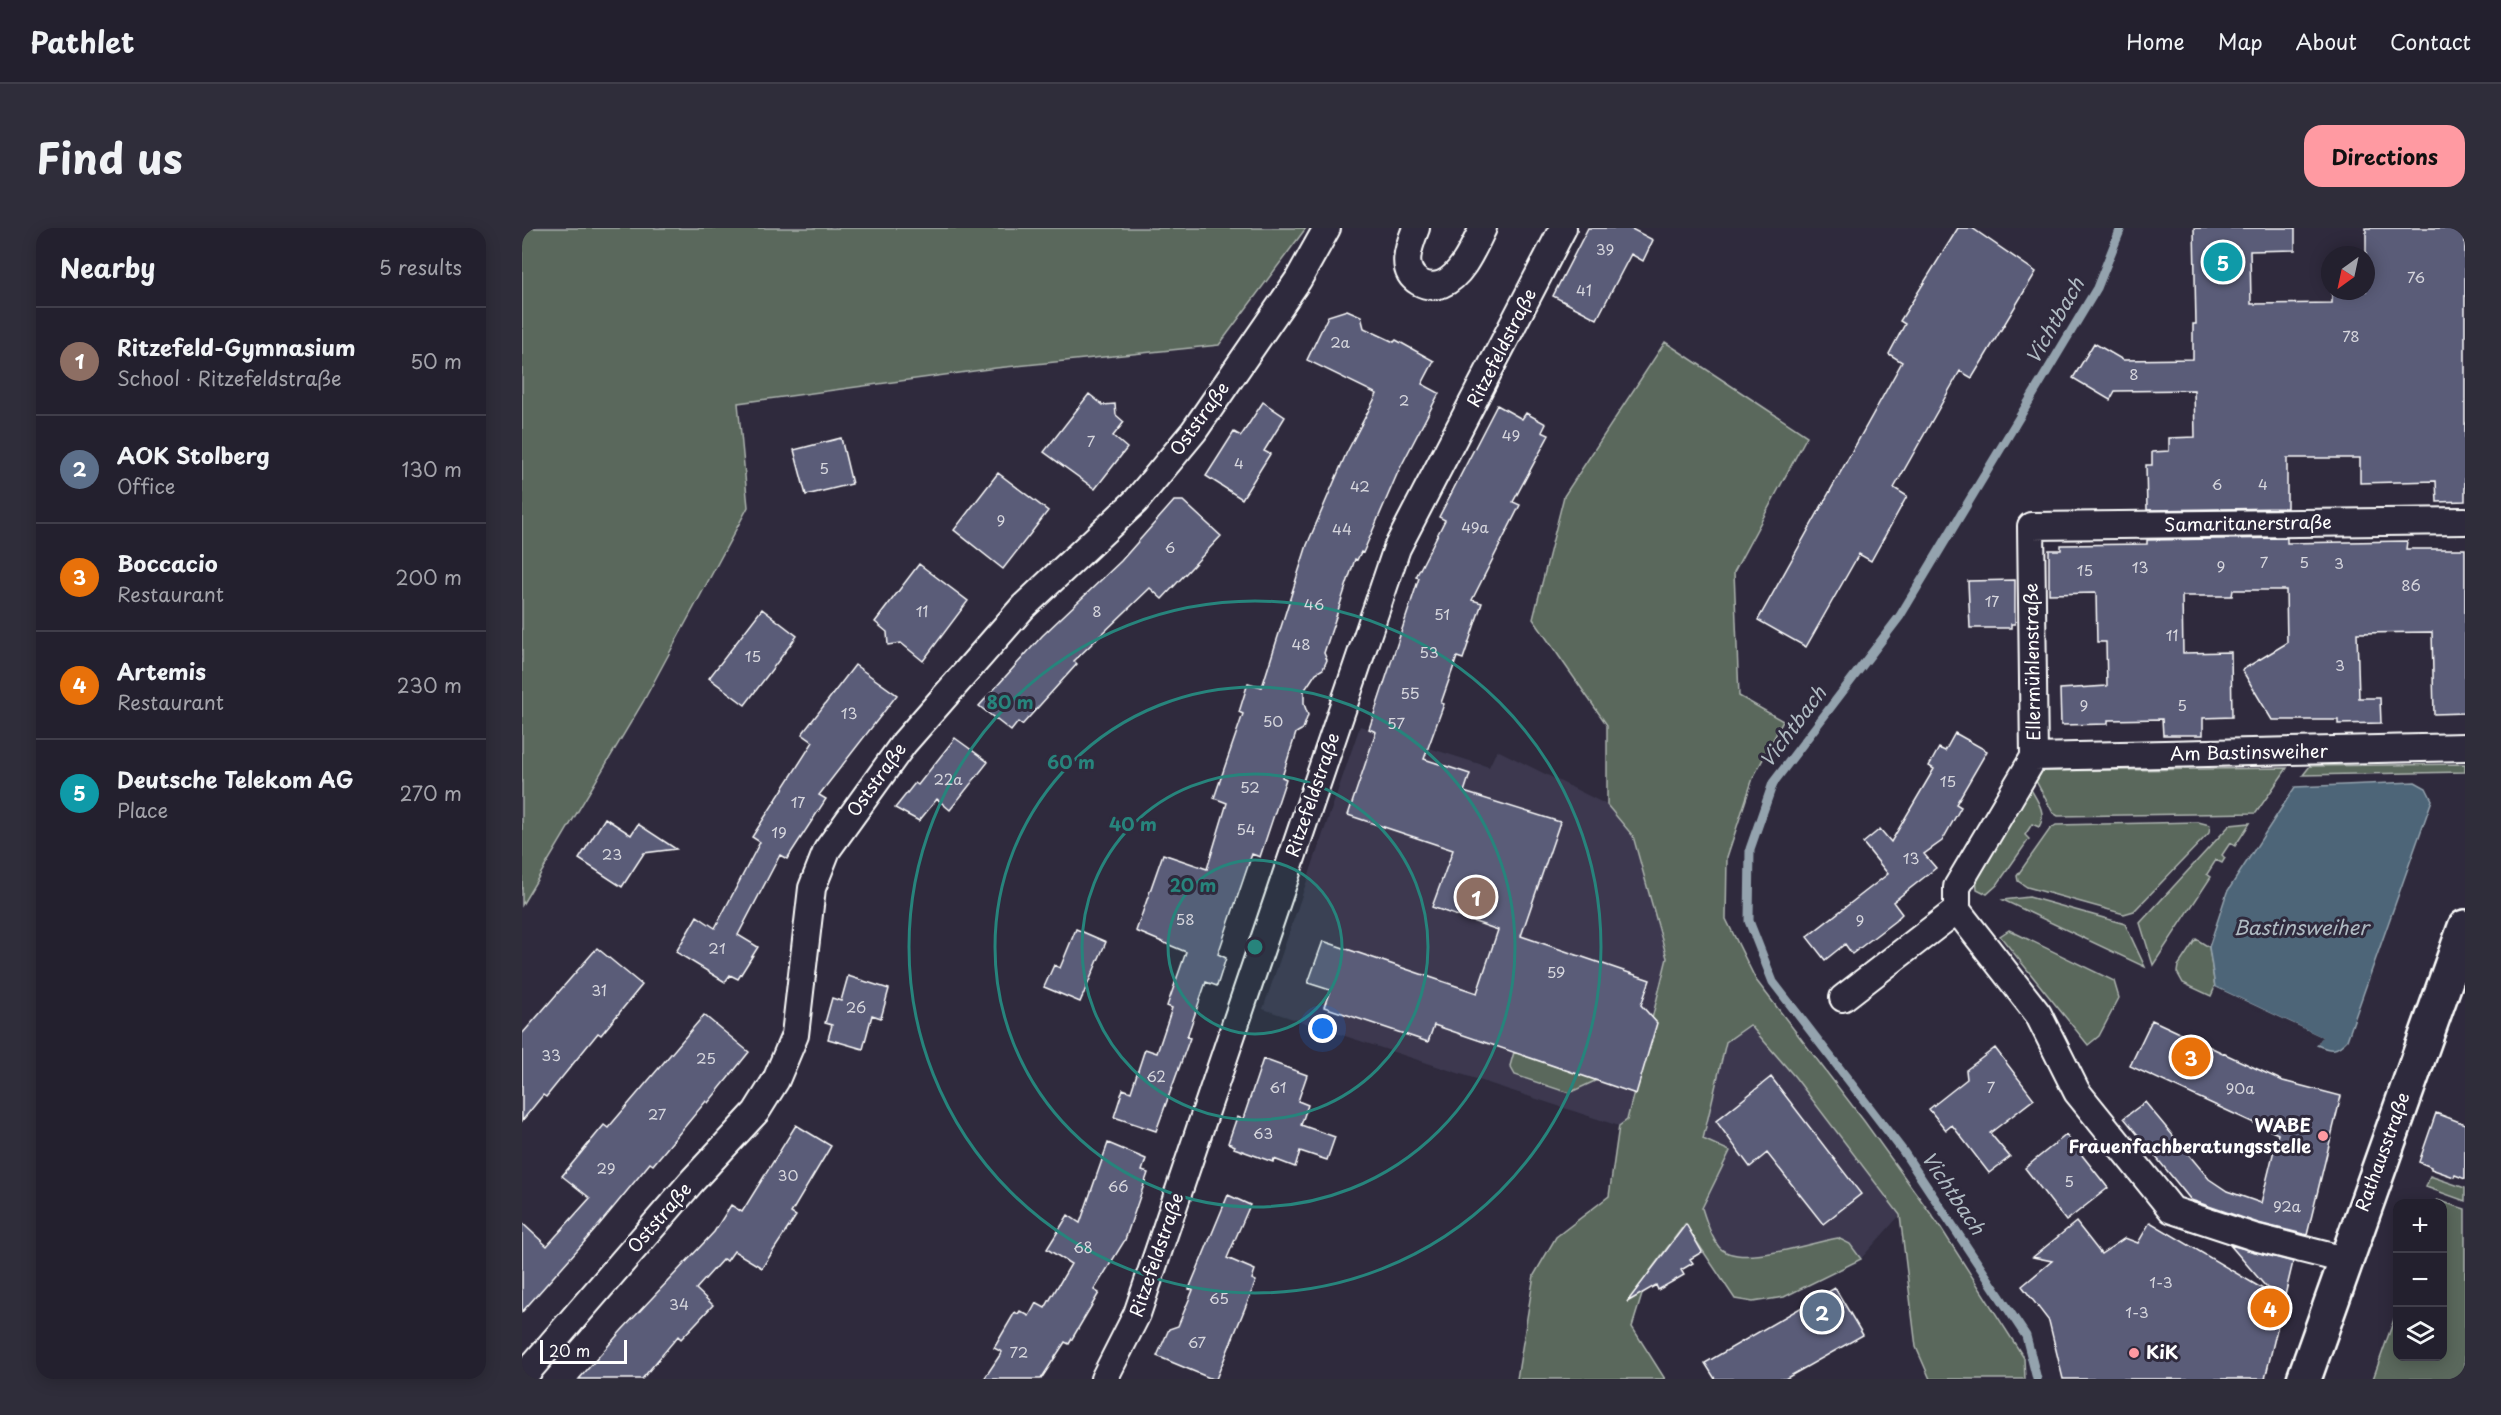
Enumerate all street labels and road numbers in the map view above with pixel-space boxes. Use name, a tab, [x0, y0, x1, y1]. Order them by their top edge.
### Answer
street label: Ritzefeldstraße	[1459, 283, 1542, 411]
street label: Oststraße	[1163, 375, 1235, 461]
street label: Samaritanerstraße	[2164, 508, 2332, 537]
street label: Ellermühlenstraße	[2017, 583, 2046, 741]
street label: Ritzefeldstraße	[1278, 729, 1346, 860]
street label: Oststraße	[840, 736, 912, 822]
street label: Am Bastinsweiher	[2170, 737, 2329, 766]
street label: Rathausstraße	[2347, 1088, 2416, 1215]
street label: Oststraße	[620, 1176, 697, 1258]
street label: Ritzefeldstraße	[1122, 1189, 1190, 1320]

